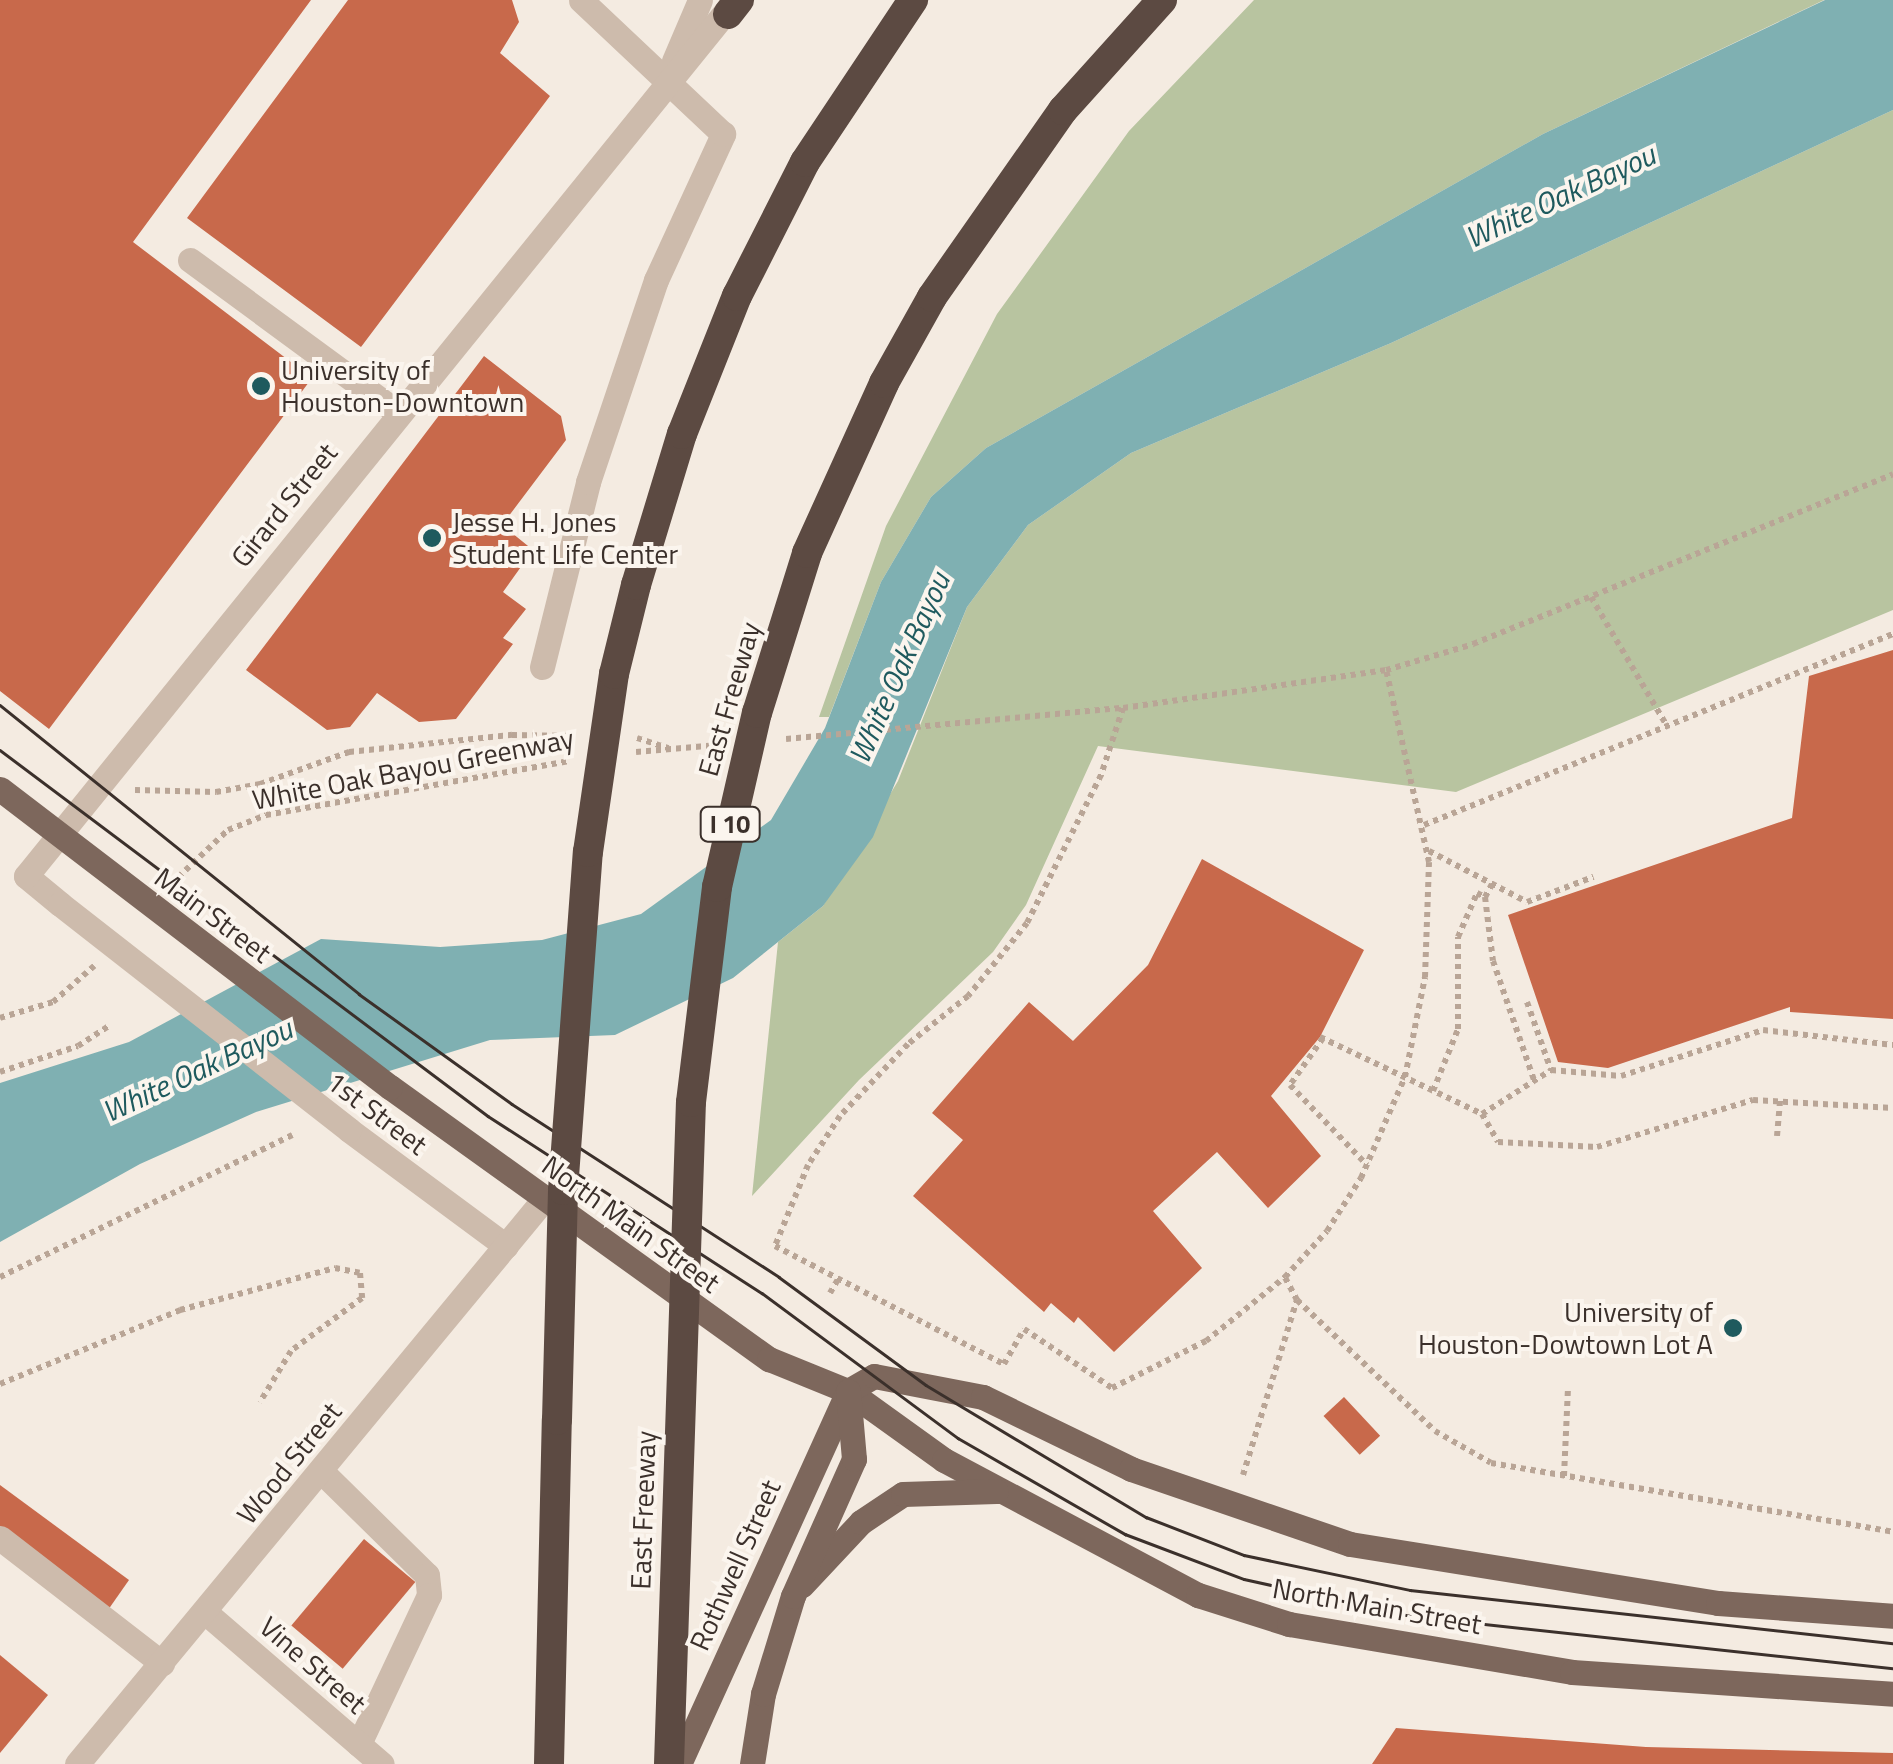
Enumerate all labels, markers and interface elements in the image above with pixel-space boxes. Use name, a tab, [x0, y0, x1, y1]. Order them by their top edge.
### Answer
water label: White Oak Bayou	[1459, 136, 1661, 256]
place label: University of Houston-Downtown	[281, 353, 524, 419]
marker: University of Houston-Downtown	[250, 375, 272, 397]
street label: Girard Street	[224, 436, 344, 574]
place label: Jesse H. Jones Student Life Center	[452, 505, 678, 571]
marker: Jesse H. Jones Student Life Center	[421, 527, 443, 549]
water label: White Oak Bayou	[841, 567, 957, 769]
street label: East Freeway	[691, 618, 767, 780]
street label: White Oak Bayou Greenway	[249, 721, 577, 817]
road number: I 10	[698, 804, 762, 844]
street label: Main Street	[148, 860, 278, 970]
water label: White Oak Bayou	[96, 1010, 298, 1130]
street label: 1st Street	[320, 1064, 434, 1162]
street label: North Main Street	[536, 1148, 726, 1300]
place label: University of Houston-Dowtown Lot A	[1418, 1295, 1713, 1361]
marker: University of Houston-Dowtown Lot A	[1722, 1317, 1744, 1339]
street label: Wood Street	[230, 1395, 348, 1531]
street label: East Freeway	[623, 1430, 663, 1590]
street label: Rothwell Street	[682, 1475, 788, 1655]
street label: North Main Street	[1270, 1571, 1484, 1641]
street label: Vine Street	[253, 1610, 373, 1720]

